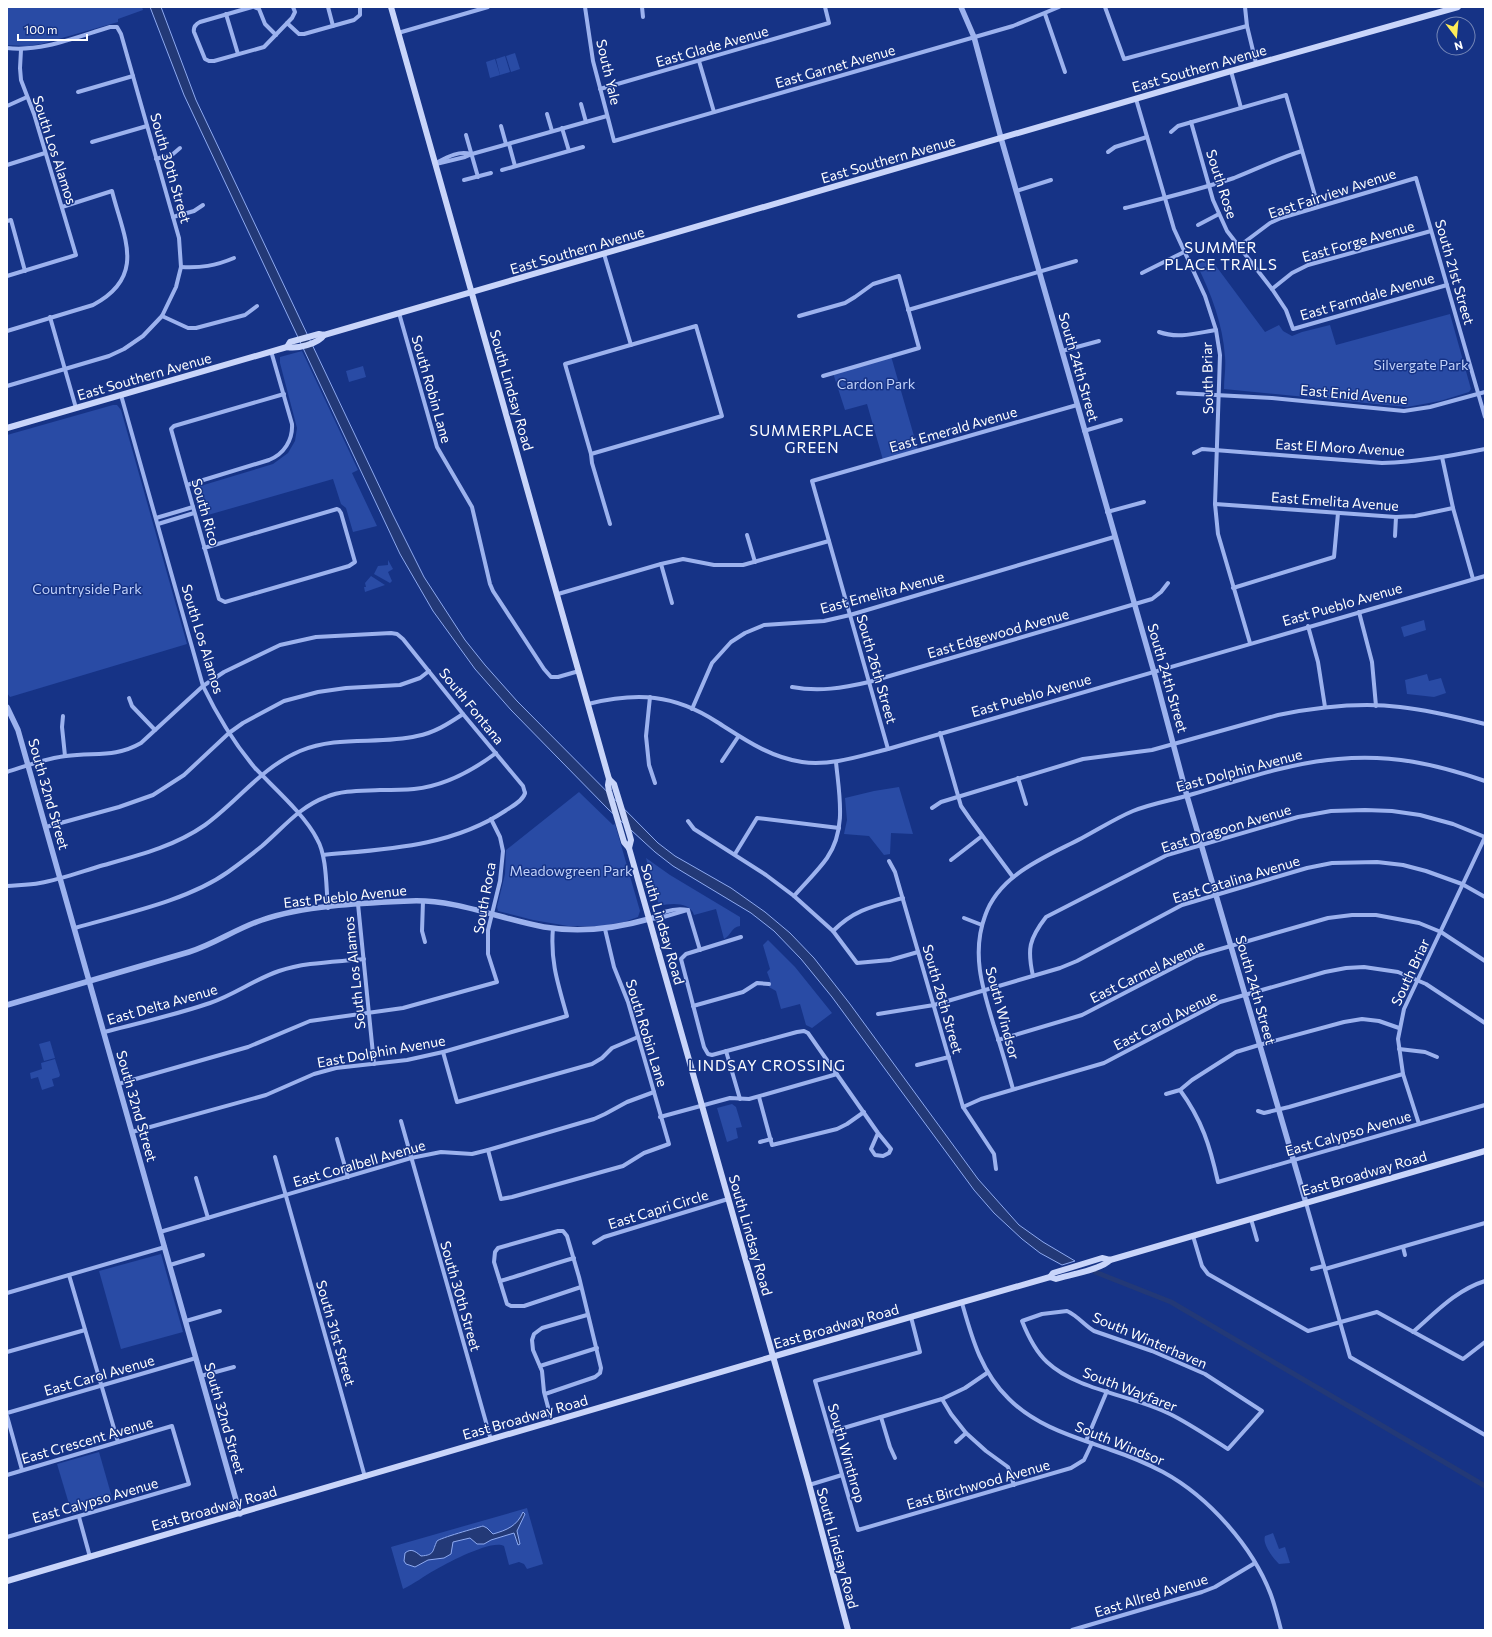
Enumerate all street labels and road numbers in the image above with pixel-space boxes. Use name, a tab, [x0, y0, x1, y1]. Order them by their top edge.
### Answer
street label: East Glade Avenue	[654, 22, 770, 70]
street label: South Yale	[593, 38, 625, 106]
street label: East Garnet Avenue	[773, 41, 897, 91]
street label: East Southern Avenue	[1130, 41, 1268, 95]
street label: South Los Alamos	[29, 93, 81, 207]
street label: South 30th Street	[147, 111, 195, 225]
street label: East Southern Avenue	[819, 132, 957, 186]
street label: South Rose	[1203, 147, 1241, 221]
street label: East Fairview Avenue	[1266, 164, 1398, 222]
street label: East Forge Avenue	[1300, 217, 1416, 265]
street label: South 21st Street	[1432, 217, 1478, 327]
street label: East Southern Avenue	[508, 223, 646, 277]
street label: East Farmdale Avenue	[1298, 269, 1436, 323]
street label: South 24th Street	[1055, 310, 1103, 424]
street label: South Lindsay Road	[487, 328, 537, 452]
street label: South Robin Lane	[408, 333, 456, 445]
street label: South Briar	[1198, 341, 1216, 414]
street label: East Southern Avenue	[75, 349, 213, 403]
street label: East Enid Avenue	[1300, 381, 1408, 407]
street label: East Emerald Avenue	[887, 403, 1019, 455]
street label: East El Moro Avenue	[1275, 435, 1405, 459]
street label: South Rico	[188, 476, 224, 548]
street label: East Emelita Avenue	[1271, 488, 1399, 514]
street label: East Emelita Avenue	[818, 567, 946, 617]
street label: East Pueblo Avenue	[1280, 579, 1404, 629]
street label: South Los Alamos	[178, 582, 228, 696]
street label: East Edgewood Avenue	[925, 605, 1071, 661]
street label: South 26th Street	[853, 612, 901, 726]
street label: South 24th Street	[1144, 621, 1192, 735]
street label: South Fontana	[436, 664, 508, 748]
street label: East Pueblo Avenue	[969, 670, 1093, 720]
street label: South 32nd Street	[25, 736, 73, 852]
street label: East Dolphin Avenue	[1174, 745, 1304, 795]
street label: East Dragoon Avenue	[1159, 800, 1293, 856]
street label: East Catalina Avenue	[1170, 852, 1302, 906]
street label: South Roca	[469, 861, 499, 935]
street label: South Lindsay Road	[638, 862, 688, 986]
street label: East Pueblo Avenue	[282, 881, 408, 911]
street label: South Los Alamos	[340, 916, 368, 1030]
street label: South 24th Street	[1232, 933, 1280, 1047]
street label: South Briar	[1387, 935, 1433, 1008]
street label: East Carmel Avenue	[1087, 936, 1207, 1006]
street label: South 26th Street	[919, 942, 967, 1056]
street label: South Windsor	[982, 965, 1024, 1062]
street label: South Robin Lane	[623, 977, 671, 1089]
street label: East Delta Avenue	[105, 980, 219, 1028]
street label: East Carol Avenue	[1110, 987, 1220, 1053]
street label: East Dolphin Avenue	[316, 1031, 446, 1071]
street label: South 32nd Street	[113, 1048, 161, 1164]
street label: East Calypso Avenue	[1283, 1107, 1413, 1159]
street label: East Coralbell Avenue	[291, 1136, 427, 1190]
street label: East Broadway Road	[1299, 1147, 1429, 1199]
street label: South Lindsay Road	[726, 1173, 776, 1297]
street label: East Capri Circle	[606, 1186, 710, 1232]
street label: South 30th Street	[437, 1239, 485, 1353]
street label: South 31st Street	[313, 1278, 359, 1388]
street label: East Broadway Road	[771, 1300, 901, 1352]
street label: South Winterhaven	[1090, 1308, 1210, 1372]
street label: East Carol Avenue	[42, 1351, 156, 1399]
street label: South 32nd Street	[201, 1360, 249, 1476]
street label: South Wayfarer	[1080, 1363, 1180, 1415]
street label: East Broadway Road	[460, 1391, 590, 1443]
street label: South Winthrop	[825, 1401, 869, 1505]
street label: East Crescent Avenue	[19, 1413, 155, 1467]
street label: South Windsor	[1073, 1417, 1168, 1469]
street label: East Birchwood Avenue	[904, 1455, 1052, 1513]
street label: East Calypso Avenue	[30, 1474, 160, 1526]
street label: East Broadway Road	[149, 1482, 279, 1534]
street label: South Lindsay Road	[814, 1486, 862, 1610]
street label: East Allred Avenue	[1092, 1570, 1210, 1620]

